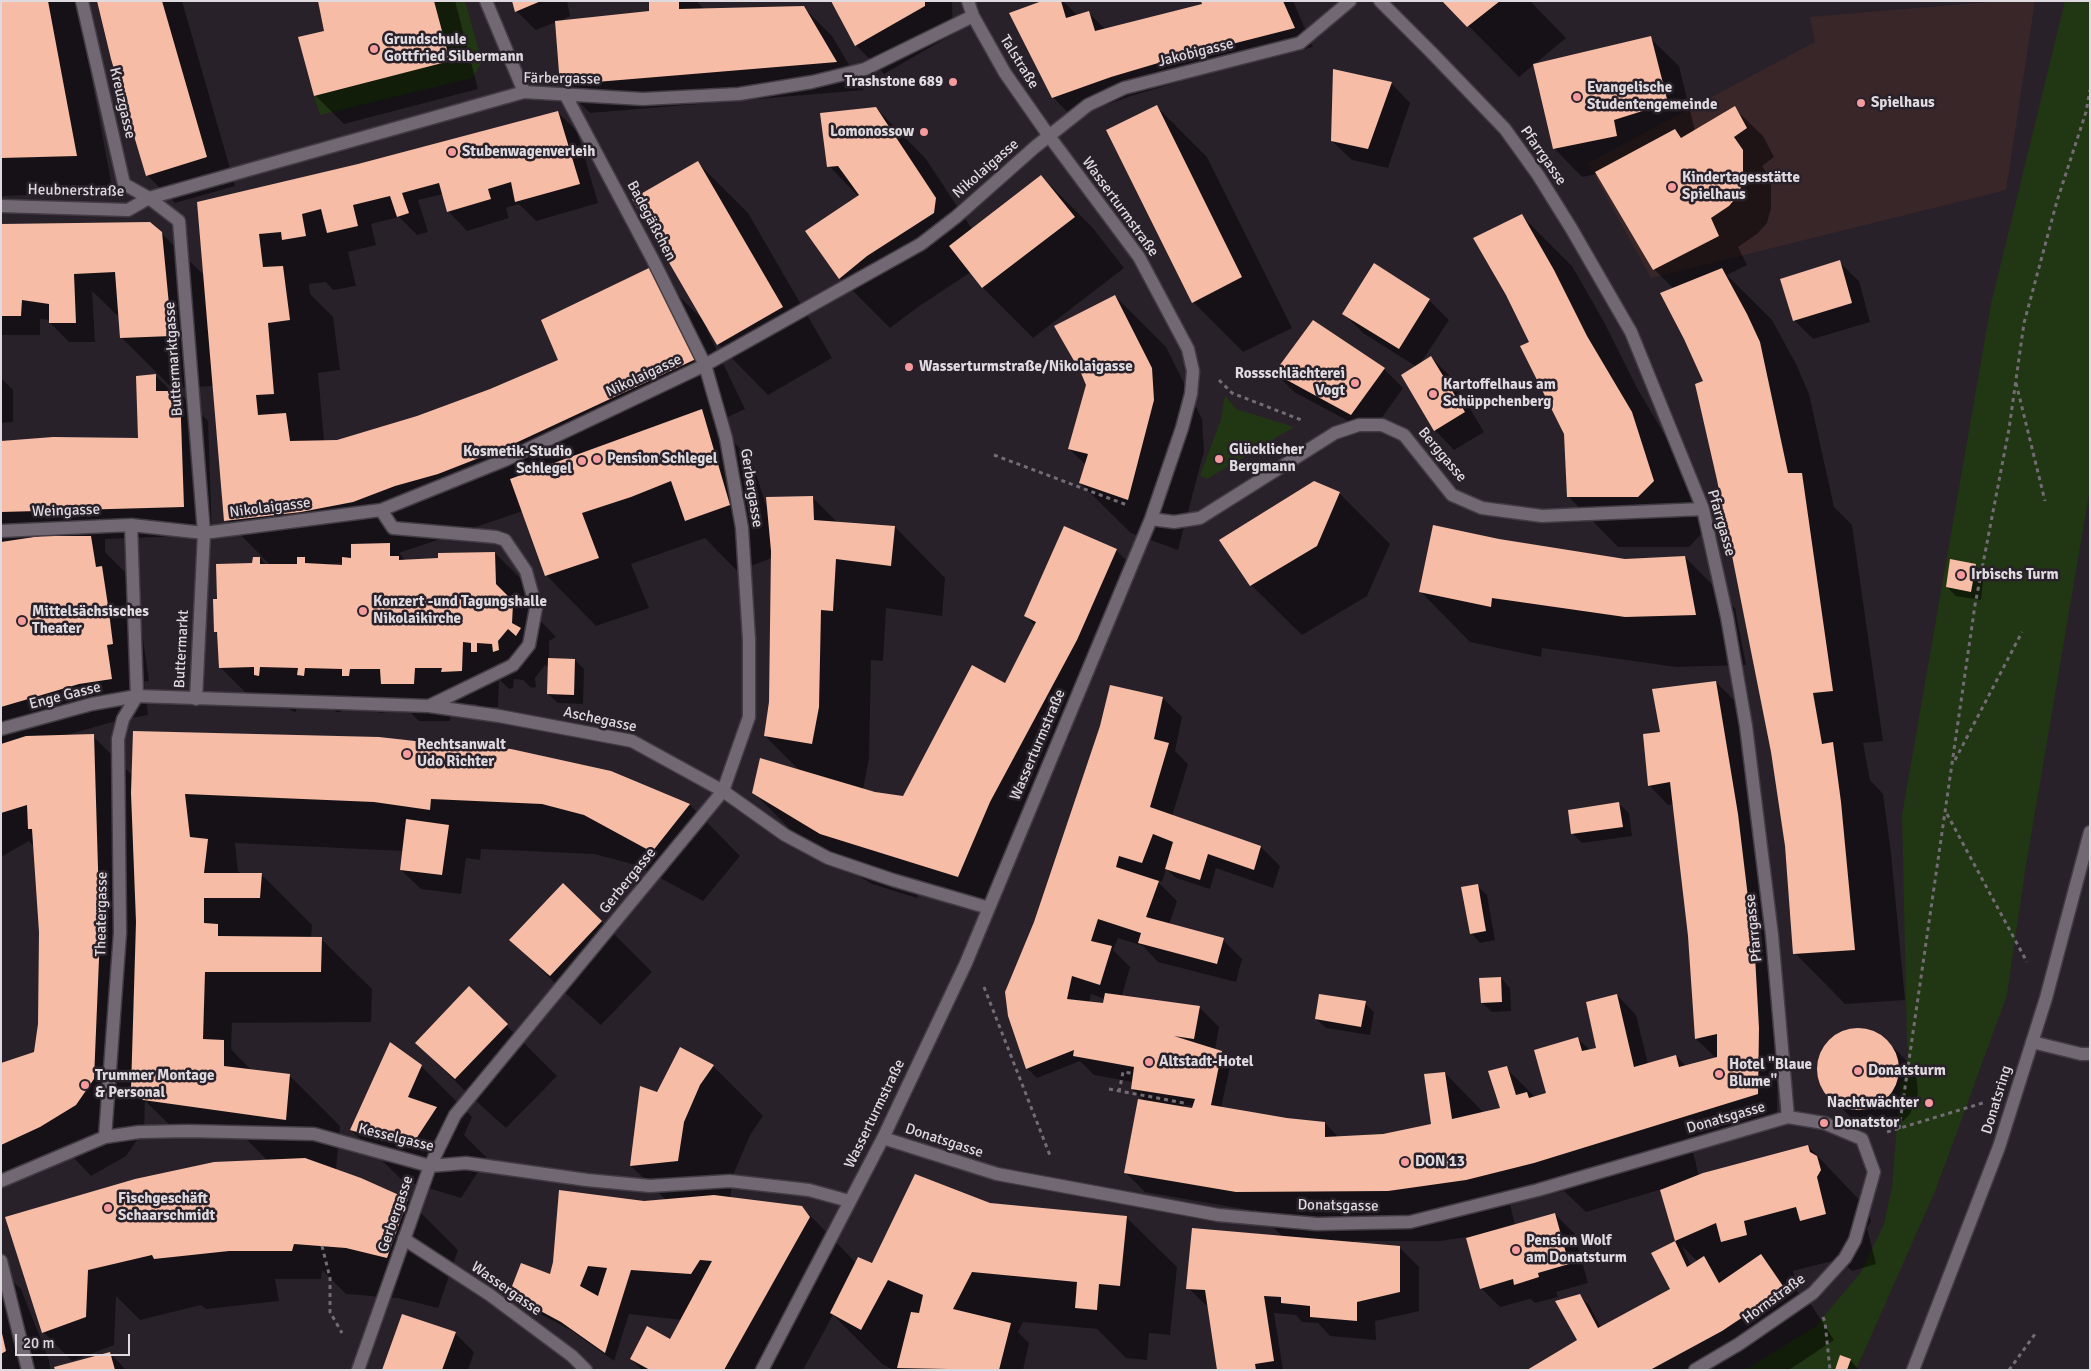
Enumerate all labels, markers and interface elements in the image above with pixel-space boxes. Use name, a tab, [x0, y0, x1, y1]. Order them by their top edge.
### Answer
place label: Grundschule Gottfried Silbermann	[384, 31, 524, 66]
street label: Talstraße	[995, 32, 1043, 92]
street label: Jakobigasse	[1156, 35, 1236, 71]
marker: Grundschule Gottfried Silbermann	[368, 43, 380, 55]
street label: Kreuzgasse	[105, 66, 139, 140]
street label: Färbergasse	[523, 69, 601, 89]
place label: Trashstone 689	[845, 73, 943, 91]
marker: Trashstone 689	[947, 76, 959, 88]
place label: Evangelische Studentengemeinde	[1587, 79, 1717, 114]
marker: Evangelische Studentengemeinde	[1571, 91, 1583, 103]
place label: Spielhaus	[1871, 94, 1935, 112]
marker: Spielhaus	[1855, 97, 1867, 109]
place label: Lomonossow	[830, 123, 914, 141]
street label: Pfarrgasse	[1516, 123, 1570, 189]
marker: Lomonossow	[918, 126, 930, 138]
street label: Nikolaigasse	[949, 135, 1023, 203]
place label: Stubenwagenverleih	[462, 143, 595, 161]
marker: Stubenwagenverleih	[446, 146, 458, 158]
street label: Wasserturmstraße	[1078, 154, 1162, 260]
place label: Kindertagesstätte Spielhaus	[1682, 169, 1800, 204]
street label: Badegäßchen	[622, 178, 680, 264]
street label: Heubnerstraße	[28, 181, 124, 201]
marker: Kindertagesstätte Spielhaus	[1666, 181, 1678, 193]
street label: Buttermarktgasse	[161, 301, 187, 417]
street label: Nikolaigasse	[603, 351, 685, 401]
place label: Wasserturmstraße/Nikolaigasse	[919, 358, 1133, 376]
marker: Wasserturmstraße/Nikolaigasse	[903, 361, 915, 373]
place label: Rossschlächterei Vogt	[1235, 365, 1345, 400]
place label: Kartoffelhaus am Schüppchenberg	[1443, 376, 1556, 411]
marker: Rossschlächterei Vogt	[1349, 377, 1361, 389]
marker: Kartoffelhaus am Schüppchenberg	[1427, 388, 1439, 400]
street label: Berggasse	[1414, 424, 1470, 486]
place label: Glücklicher Bergmann	[1229, 441, 1304, 476]
place label: Kosmetik-Studio Schlegel	[463, 443, 572, 478]
street label: Gerbergasse	[736, 447, 766, 529]
place label: Pension Schlegel	[607, 450, 717, 468]
marker: Pension Schlegel	[591, 453, 603, 465]
marker: Glücklicher Bergmann	[1213, 453, 1225, 465]
marker: Kosmetik-Studio Schlegel	[576, 455, 588, 467]
street label: Pfarrgasse	[1703, 488, 1739, 558]
street label: Nikolaigasse	[228, 494, 312, 522]
street label: Weingasse	[32, 501, 100, 521]
place label: Irbischs Turm	[1971, 566, 2059, 584]
marker: Irbischs Turm	[1955, 569, 1967, 581]
place label: Konzert -und Tagungshalle Nikolaikirche	[373, 593, 547, 628]
place label: Mittelsächsisches Theater	[32, 603, 149, 638]
marker: Konzert -und Tagungshalle Nikolaikirche	[357, 605, 369, 617]
street label: Buttermarkt	[171, 609, 193, 689]
marker: Mittelsächsisches Theater	[16, 615, 28, 627]
street label: Enge Gasse	[27, 678, 103, 714]
street label: Wasserturmstraße	[1006, 687, 1070, 803]
street label: Aschegasse	[562, 703, 638, 737]
place label: Rechtsanwalt Udo Richter	[417, 736, 506, 771]
marker: Rechtsanwalt Udo Richter	[401, 748, 413, 760]
street label: Gerbergasse	[596, 844, 660, 918]
street label: Theatergasse	[92, 872, 112, 956]
street label: Pfarrgasse	[1741, 893, 1767, 963]
place label: Altstadt-Hotel	[1159, 1053, 1254, 1071]
marker: Altstadt-Hotel	[1143, 1056, 1155, 1068]
place label: Hotel "Blaue Blume"	[1729, 1056, 1812, 1091]
street label: Wasserturmstraße	[841, 1057, 909, 1171]
place label: Donatsturm	[1868, 1062, 1946, 1080]
street label: Donatsring	[1978, 1063, 2016, 1137]
marker: Donatsturm	[1852, 1065, 1864, 1077]
place label: Trummer Montage & Personal	[95, 1067, 214, 1102]
marker: Hotel "Blaue Blume"	[1713, 1068, 1725, 1080]
marker: Trummer Montage & Personal	[79, 1079, 91, 1091]
place label: Nachtwächter	[1827, 1094, 1919, 1112]
marker: Nachtwächter	[1923, 1097, 1935, 1109]
street label: Donatsgasse	[1685, 1098, 1767, 1138]
place label: Donatstor	[1834, 1114, 1899, 1132]
marker: Donatstor	[1818, 1117, 1830, 1129]
street label: Kesselgasse	[356, 1120, 436, 1156]
street label: Donatsgasse	[903, 1120, 985, 1162]
place label: DON 13	[1415, 1153, 1465, 1171]
marker: DON 13	[1399, 1156, 1411, 1168]
street label: Gerbergasse	[375, 1173, 417, 1255]
place label: Fischgeschäft Schaarschmidt	[118, 1190, 215, 1225]
street label: Donatsgasse	[1297, 1196, 1379, 1216]
marker: Fischgeschäft Schaarschmidt	[102, 1202, 114, 1214]
place label: Pension Wolf am Donatsturm	[1526, 1232, 1627, 1267]
marker: Pension Wolf am Donatsturm	[1510, 1244, 1522, 1256]
street label: Wassergasse	[467, 1258, 545, 1320]
street label: Hornstraße	[1739, 1270, 1809, 1328]
scale bar	[18, 1324, 132, 1356]
text: 20 m	[23, 1334, 54, 1352]

